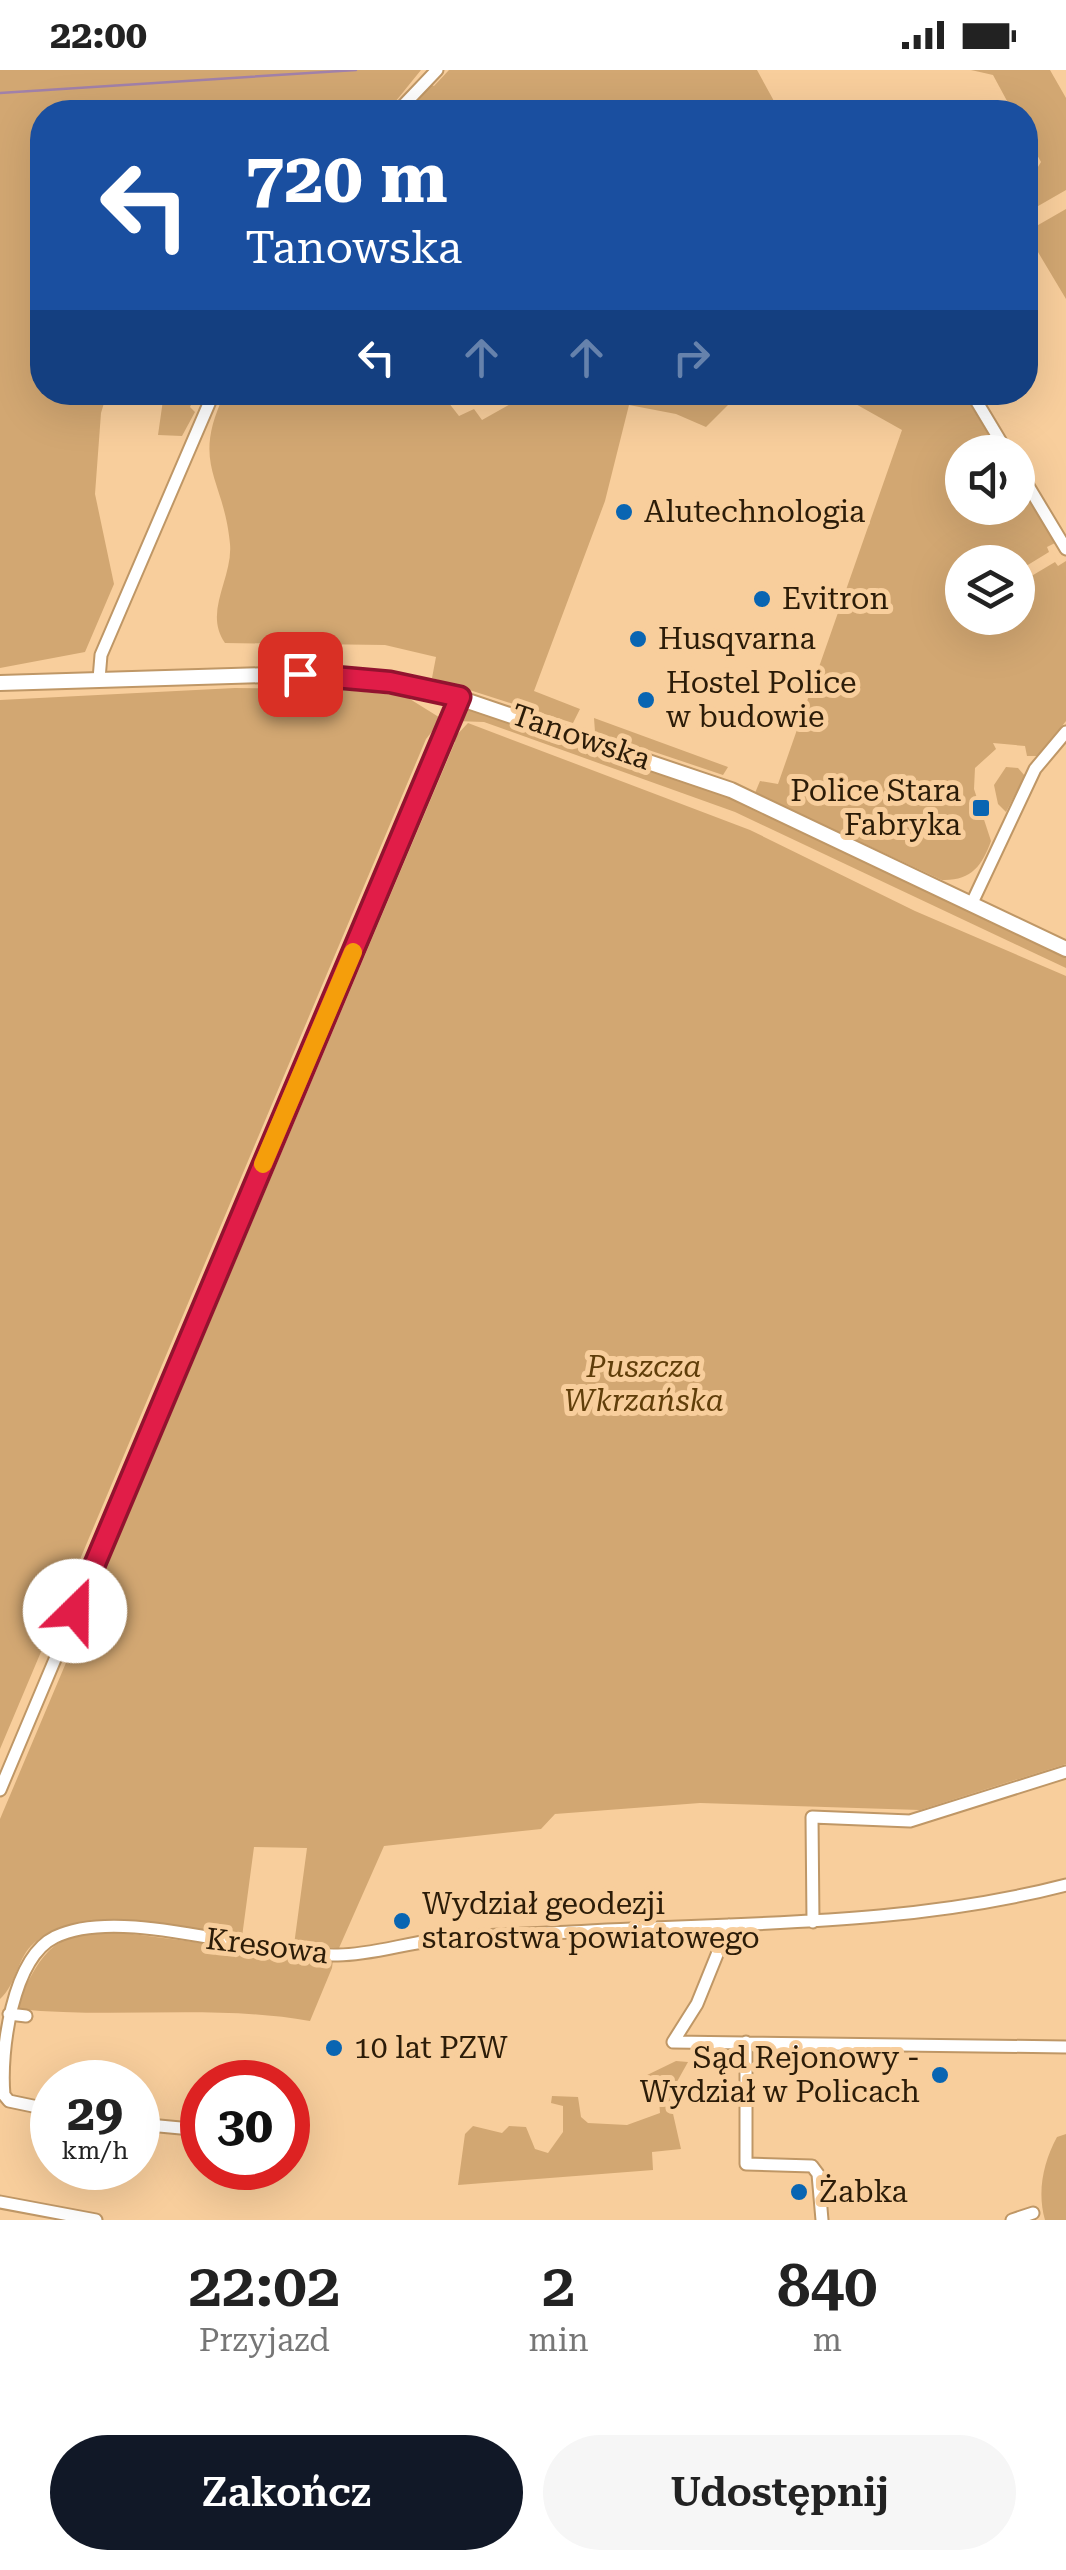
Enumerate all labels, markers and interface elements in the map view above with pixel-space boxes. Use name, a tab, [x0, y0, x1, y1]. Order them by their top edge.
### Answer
text: 22:00	[50, 13, 147, 57]
text: 720 m	[245, 137, 448, 219]
icon: left	[80, 140, 210, 270]
text: Tanowska	[245, 221, 462, 274]
icon: left	[349, 330, 404, 385]
icon: ahead	[454, 330, 509, 385]
icon: ahead	[559, 330, 614, 385]
icon: right	[664, 330, 719, 385]
map controls	[945, 435, 1035, 635]
button: sound	[945, 435, 1035, 525]
place label: Alutechnologia	[644, 494, 865, 529]
marker: Alutechnologia	[613, 501, 635, 523]
button: layers	[945, 545, 1035, 635]
place label: Evitron	[782, 581, 889, 616]
marker: Evitron	[751, 588, 773, 610]
place label: Husqvarna	[658, 621, 816, 656]
marker: Husqvarna	[627, 628, 649, 650]
pin	[258, 632, 343, 717]
icon: arrive	[273, 647, 328, 702]
place label: Hostel Police w budowie	[666, 665, 856, 734]
marker: Hostel Police w budowie	[635, 689, 657, 711]
street label: Tanowska	[507, 696, 655, 777]
place label: Police Stara Fabryka	[790, 773, 961, 842]
marker: Police Stara Fabryka	[970, 797, 992, 819]
park label: Puszcza Wkrzańska	[564, 1349, 724, 1418]
position arrow	[23, 1559, 127, 1663]
place label: Wydział geodezji starostwa powiatowego	[422, 1886, 760, 1955]
marker: Wydział geodezji starostwa powiatowego	[391, 1910, 413, 1932]
street label: Kresowa	[204, 1921, 330, 1970]
place label: 10 lat PZW	[354, 2030, 508, 2065]
marker: 10 lat PZW	[323, 2037, 345, 2059]
place label: Sąd Rejonowy - Wydział w Policach	[640, 2040, 920, 2109]
speed limit sign: 30	[180, 2060, 310, 2190]
marker: Sąd Rejonowy - Wydział w Policach	[929, 2064, 951, 2086]
text: 29	[67, 2084, 123, 2142]
text: km/h	[62, 2136, 128, 2165]
place label: Żabka	[819, 2174, 908, 2209]
marker: Żabka	[788, 2181, 810, 2203]
text: 22:02	[188, 2250, 340, 2321]
text: 2	[542, 2250, 575, 2321]
text: 840	[777, 2250, 878, 2321]
text: Przyjazd	[199, 2321, 330, 2359]
text: min	[529, 2321, 589, 2359]
text: m	[813, 2321, 842, 2359]
button: Zakończ	[50, 2435, 523, 2550]
button: Udostępnij	[543, 2435, 1016, 2550]

